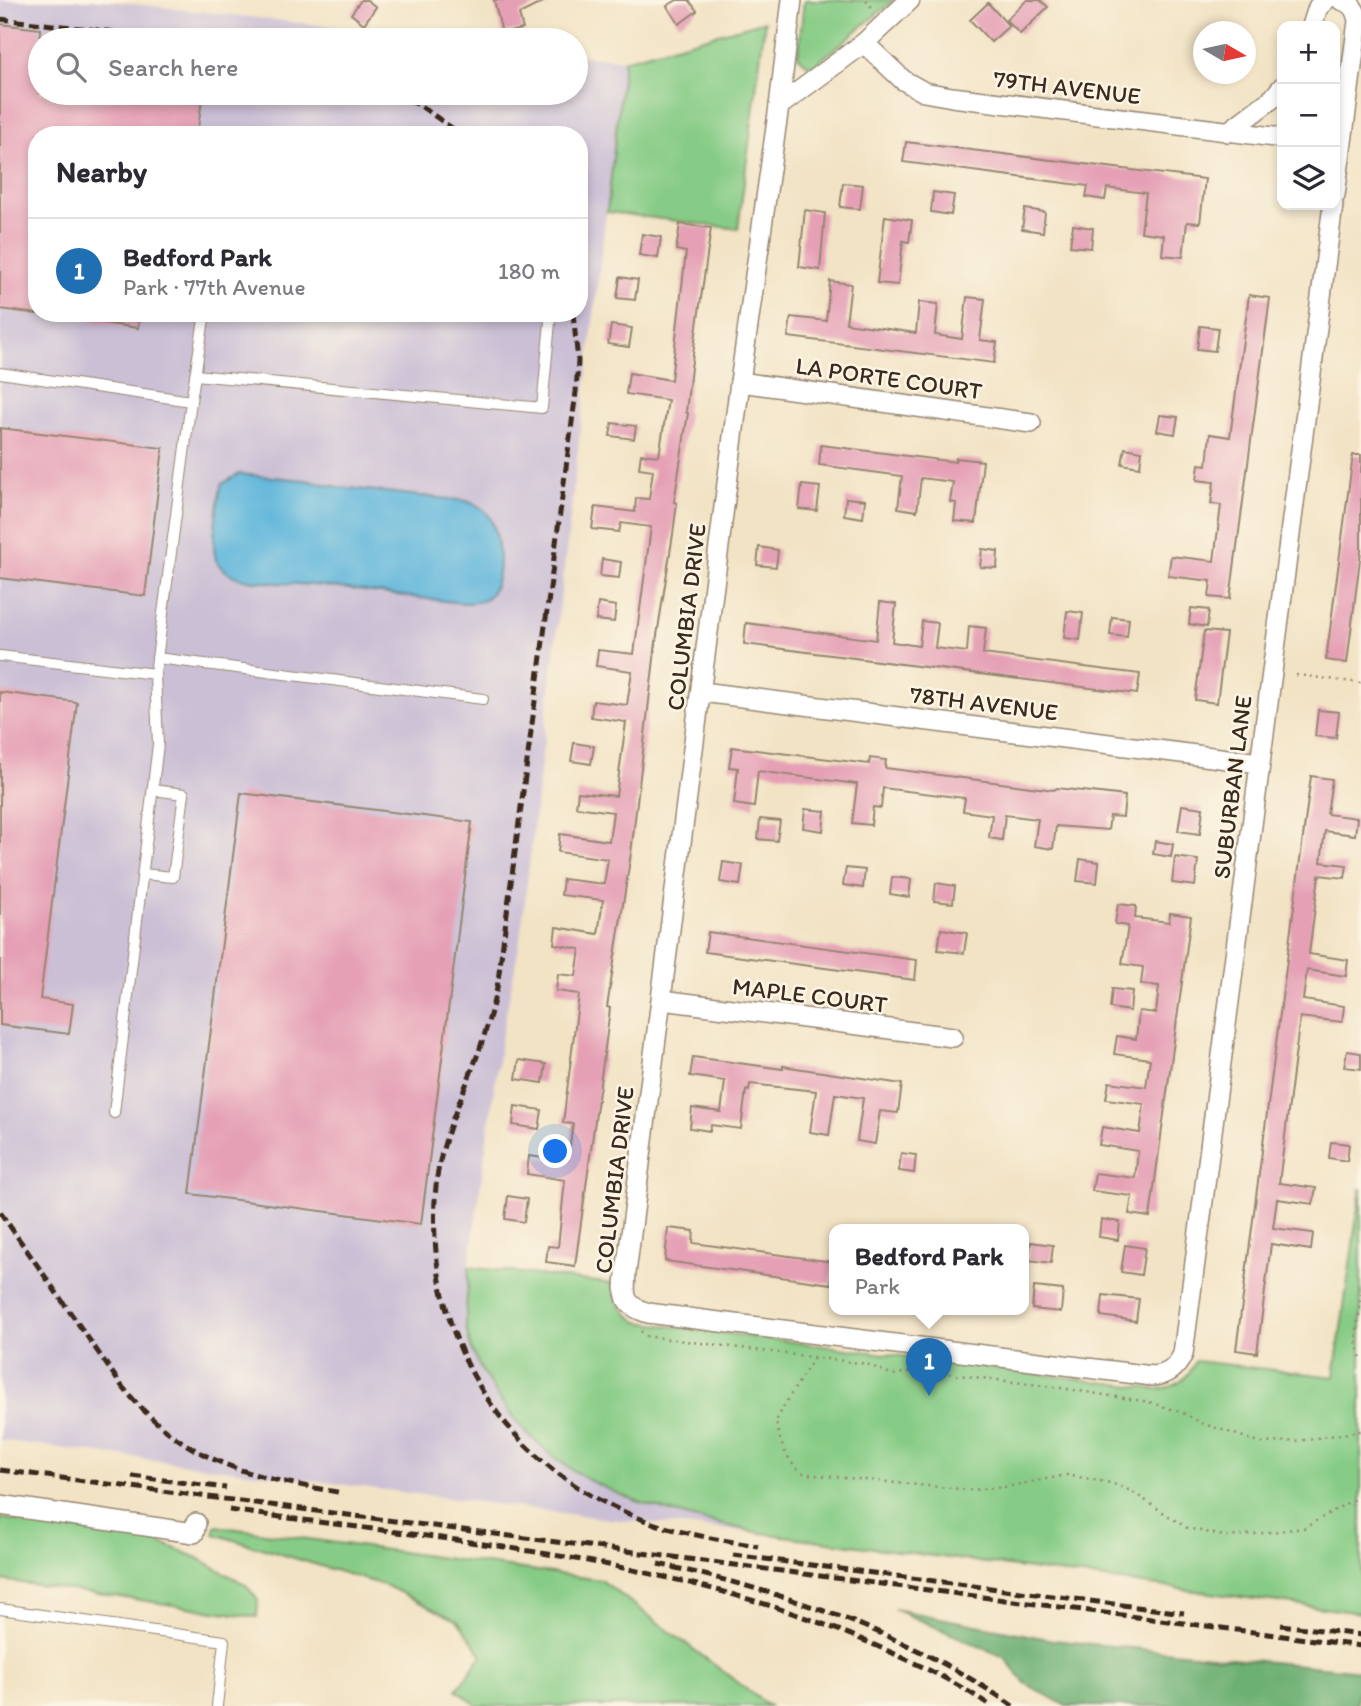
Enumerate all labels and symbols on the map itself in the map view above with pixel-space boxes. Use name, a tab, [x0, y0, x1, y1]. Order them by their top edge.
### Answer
north arrow	[1193, 21, 1256, 84]
street label: 79TH AVENUE	[992, 64, 1142, 110]
street label: LA PORTE COURT	[794, 351, 985, 406]
street label: COLUMBIA DRIVE	[660, 522, 712, 712]
street label: 78TH AVENUE	[908, 680, 1060, 726]
street label: SUBURBAN LANE	[1206, 693, 1258, 881]
street label: MAPLE COURT	[731, 971, 890, 1019]
street label: COLUMBIA DRIVE	[588, 1085, 640, 1275]
your location	[538, 1134, 572, 1168]
pin: 1	[906, 1338, 952, 1396]

